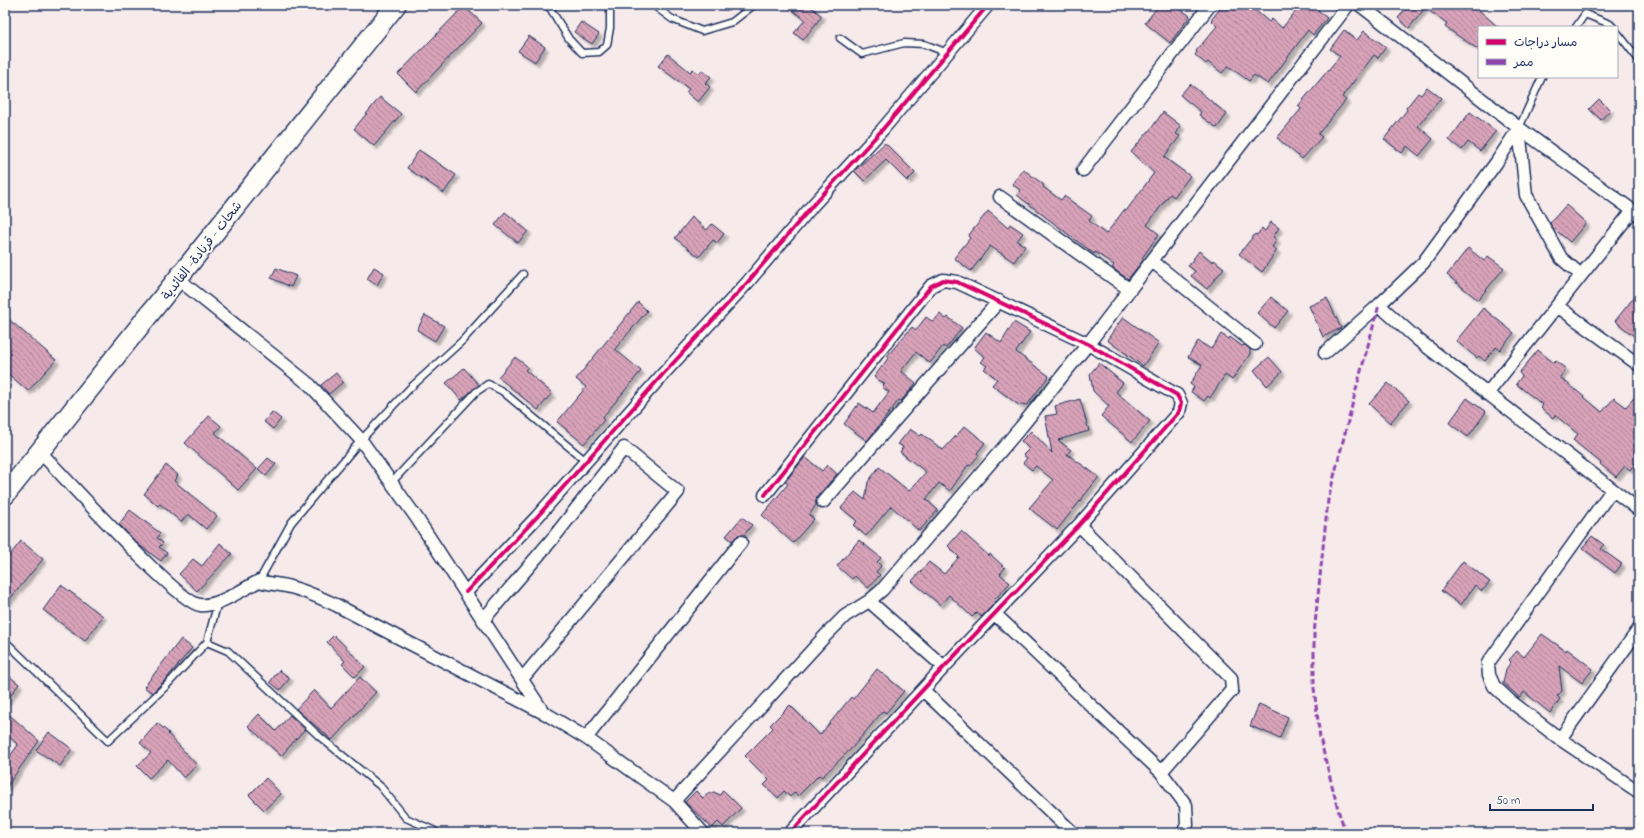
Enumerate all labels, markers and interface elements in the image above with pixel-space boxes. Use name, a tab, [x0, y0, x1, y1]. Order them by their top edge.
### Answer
legend	[1478, 26, 1618, 78]
text: مسار دراجات	[1514, 34, 1577, 52]
text: ممر	[1513, 54, 1533, 72]
street label: شحات - قرنادة- الفائدية	[157, 197, 247, 304]
scale bar	[1490, 786, 1593, 812]
text: 50 m	[1496, 792, 1520, 810]

